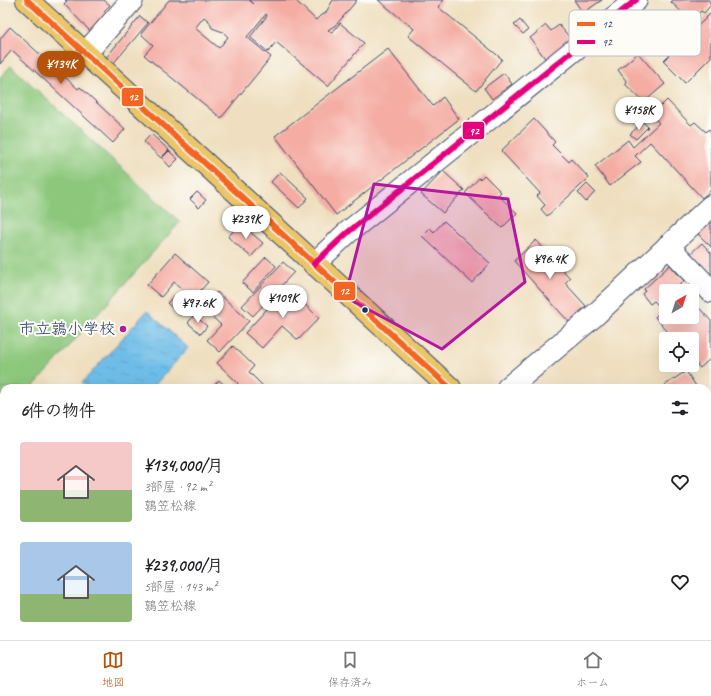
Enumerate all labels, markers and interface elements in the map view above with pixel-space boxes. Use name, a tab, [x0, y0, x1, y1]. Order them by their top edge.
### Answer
legend	[569, 10, 701, 56]
text: 12	[602, 17, 613, 31]
text: 92	[602, 35, 613, 49]
pin: ¥134K	[33, 51, 89, 85]
text: ¥134K	[46, 56, 76, 72]
line badge: 12	[121, 87, 144, 107]
text: 12	[128, 90, 139, 104]
pin: ¥158K	[611, 97, 667, 131]
text: ¥158K	[624, 102, 654, 118]
line badge: 92	[462, 121, 485, 140]
text: 92	[469, 124, 480, 138]
pin: ¥239K	[218, 206, 274, 240]
text: ¥239K	[231, 211, 261, 227]
pin: ¥96.4K	[517, 246, 583, 280]
text: ¥96.4K	[534, 251, 566, 267]
line badge: 12	[333, 281, 356, 301]
text: 12	[339, 284, 350, 298]
north arrow	[659, 284, 699, 324]
map controls	[659, 284, 699, 372]
pin: ¥109K	[255, 285, 311, 319]
pin: ¥97.6K	[165, 290, 231, 324]
text: ¥109K	[268, 290, 298, 306]
text: ¥97.6K	[182, 295, 214, 311]
unlabelled marker	[360, 305, 370, 315]
place label: 市立鶉小学校	[19, 319, 115, 339]
marker: 市立鶉小学校	[118, 324, 128, 334]
button: locate	[659, 332, 699, 372]
icon: filters	[669, 397, 691, 419]
text: 6件の物件	[20, 400, 96, 421]
text: ¥134,000/月	[144, 455, 224, 476]
icon: home	[52, 458, 100, 506]
icon: heart	[669, 471, 691, 493]
text: 3部屋 · 92 m²	[144, 479, 211, 495]
text: 鶉笠松線	[144, 498, 196, 514]
text: ¥239,000/月	[144, 555, 223, 576]
icon: home	[52, 558, 100, 606]
icon: heart	[669, 571, 691, 593]
text: 5部屋 · 143 m²	[144, 579, 217, 595]
text: 鶉笠松線	[144, 598, 196, 614]
tab: 地図	[102, 649, 124, 689]
tab: 保存済み	[328, 649, 372, 689]
tab: ホーム	[576, 649, 609, 689]

